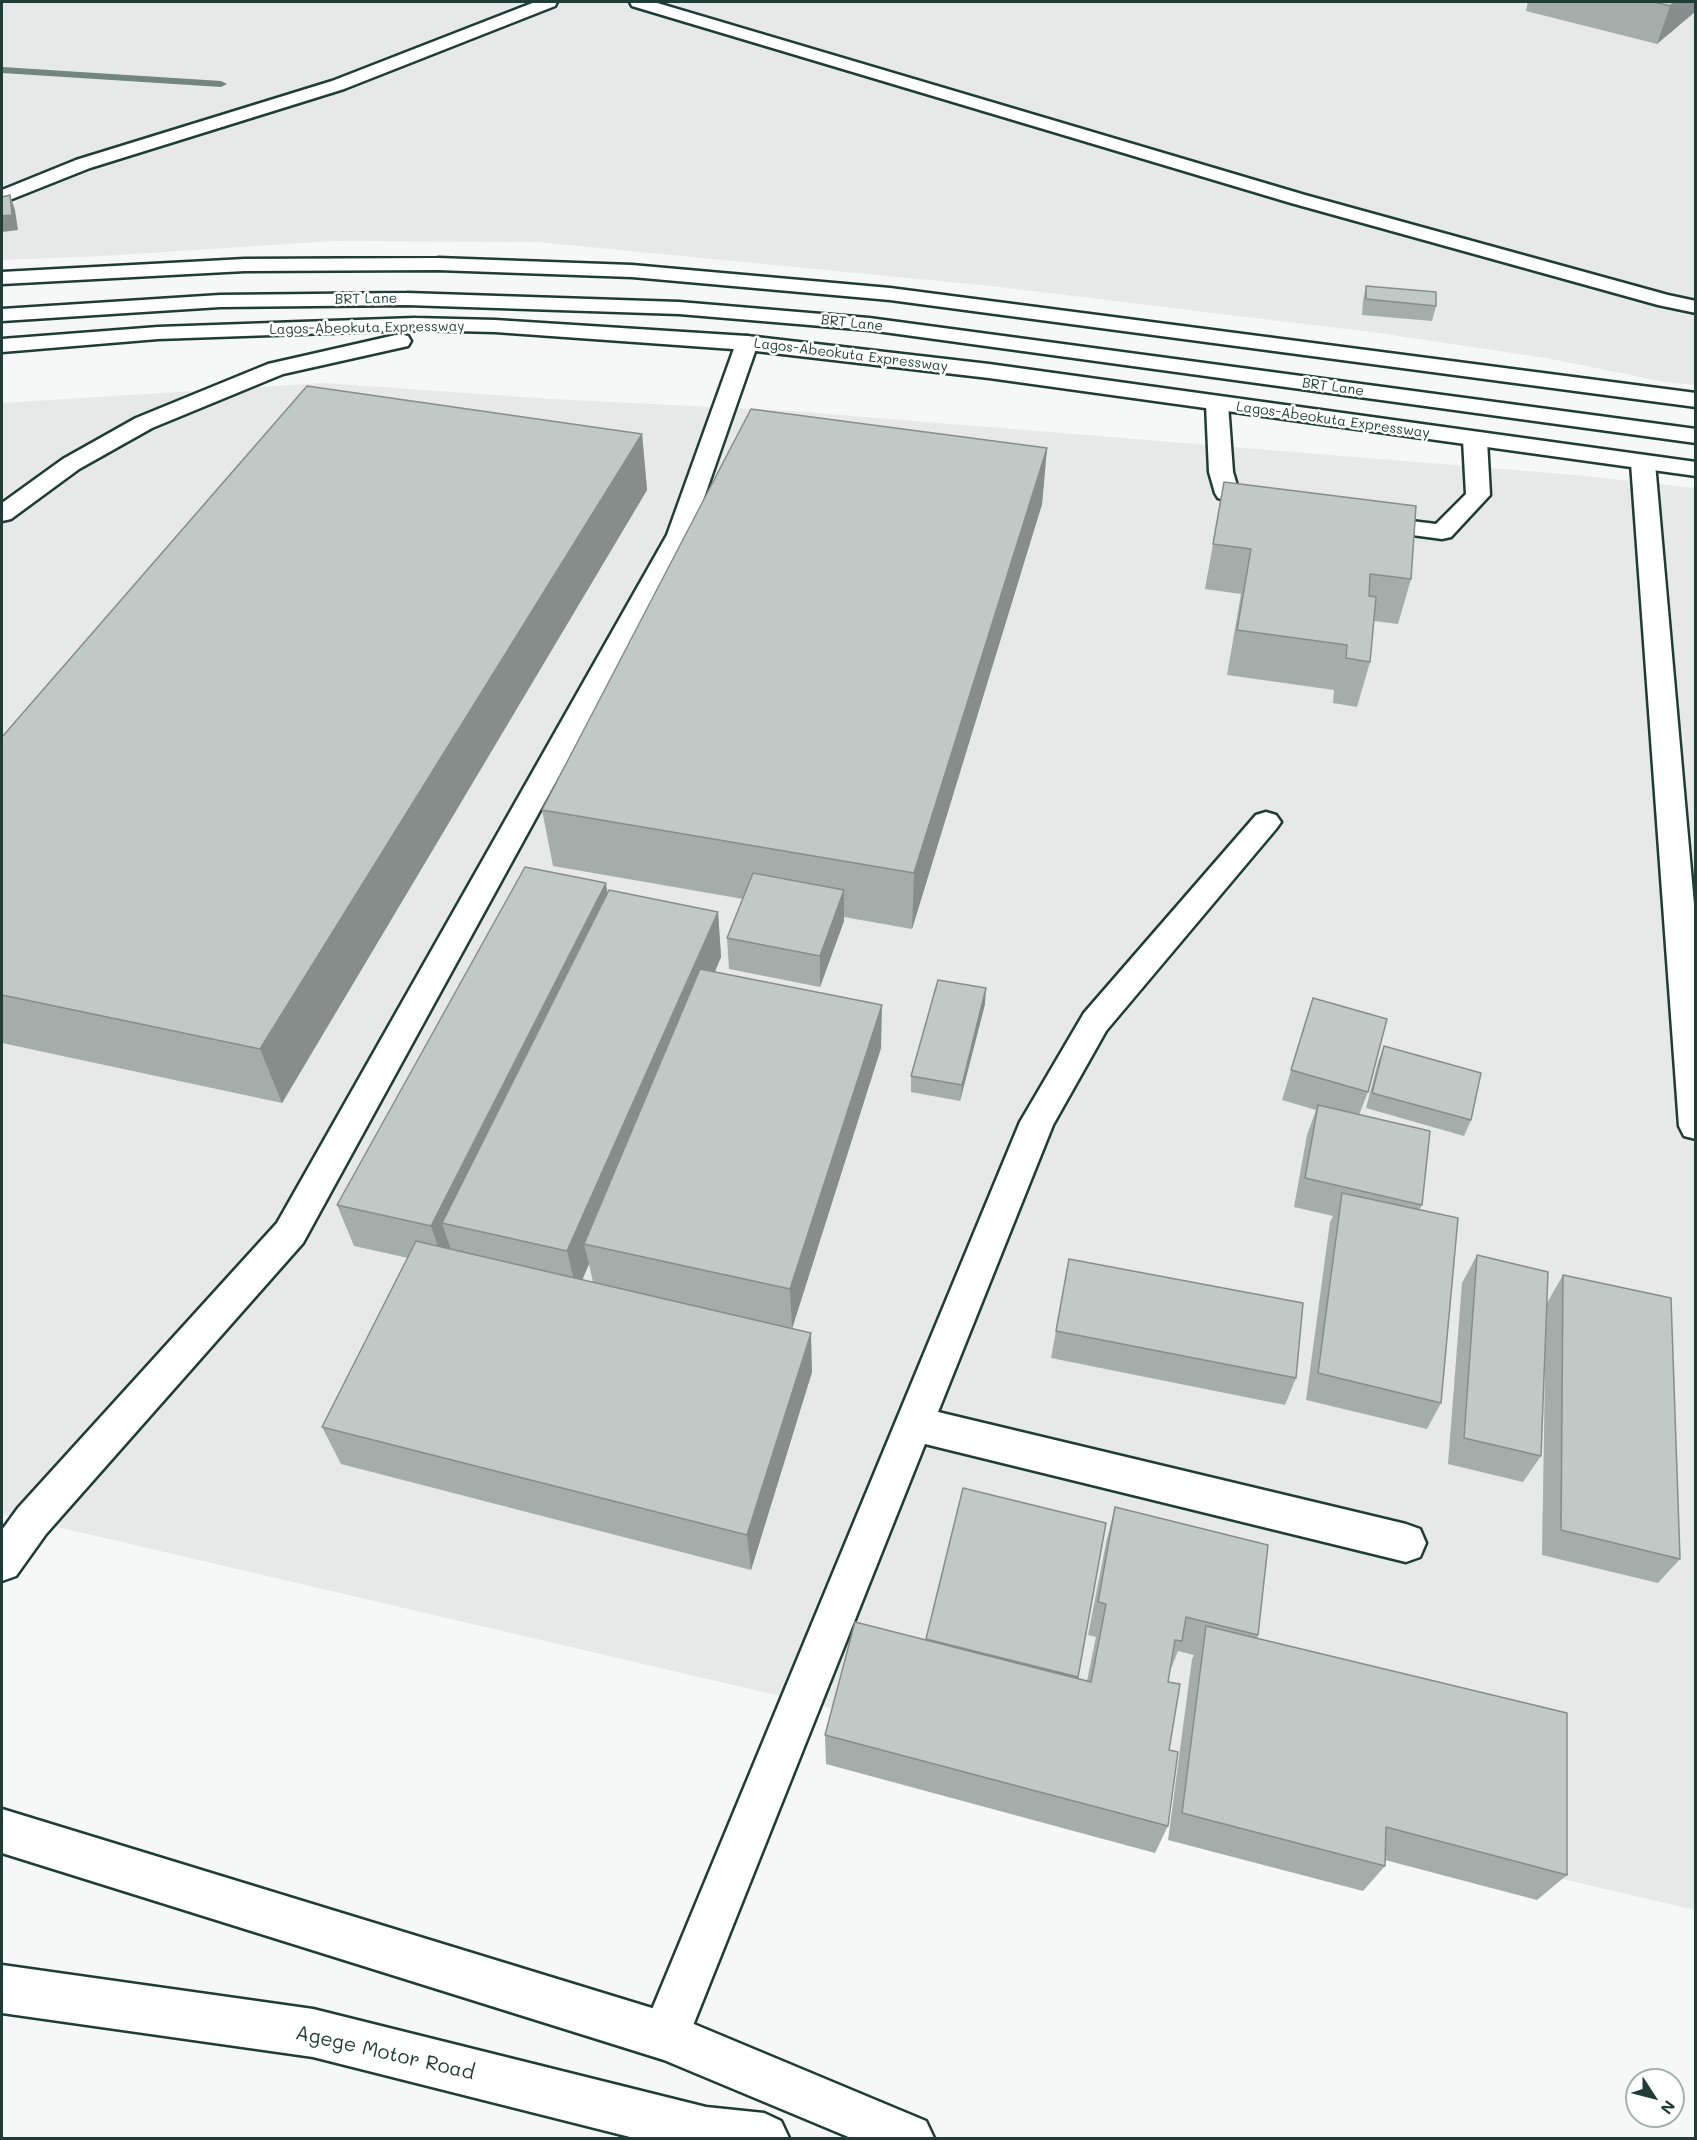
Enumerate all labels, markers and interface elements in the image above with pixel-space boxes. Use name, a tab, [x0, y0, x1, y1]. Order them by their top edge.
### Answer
street label: BRT Lane	[335, 290, 397, 308]
street label: BRT Lane	[820, 311, 884, 335]
street label: Lagos-Abeokuta Expressway	[269, 318, 465, 338]
street label: Lagos-Abeokuta Expressway	[753, 335, 949, 375]
street label: BRT Lane	[1301, 374, 1365, 400]
street label: Lagos-Abeokuta Expressway	[1235, 398, 1431, 442]
street label: Agege Motor Road	[293, 2021, 477, 2085]
north arrow	[1625, 2068, 1685, 2128]
text: N	[1656, 2097, 1680, 2119]

